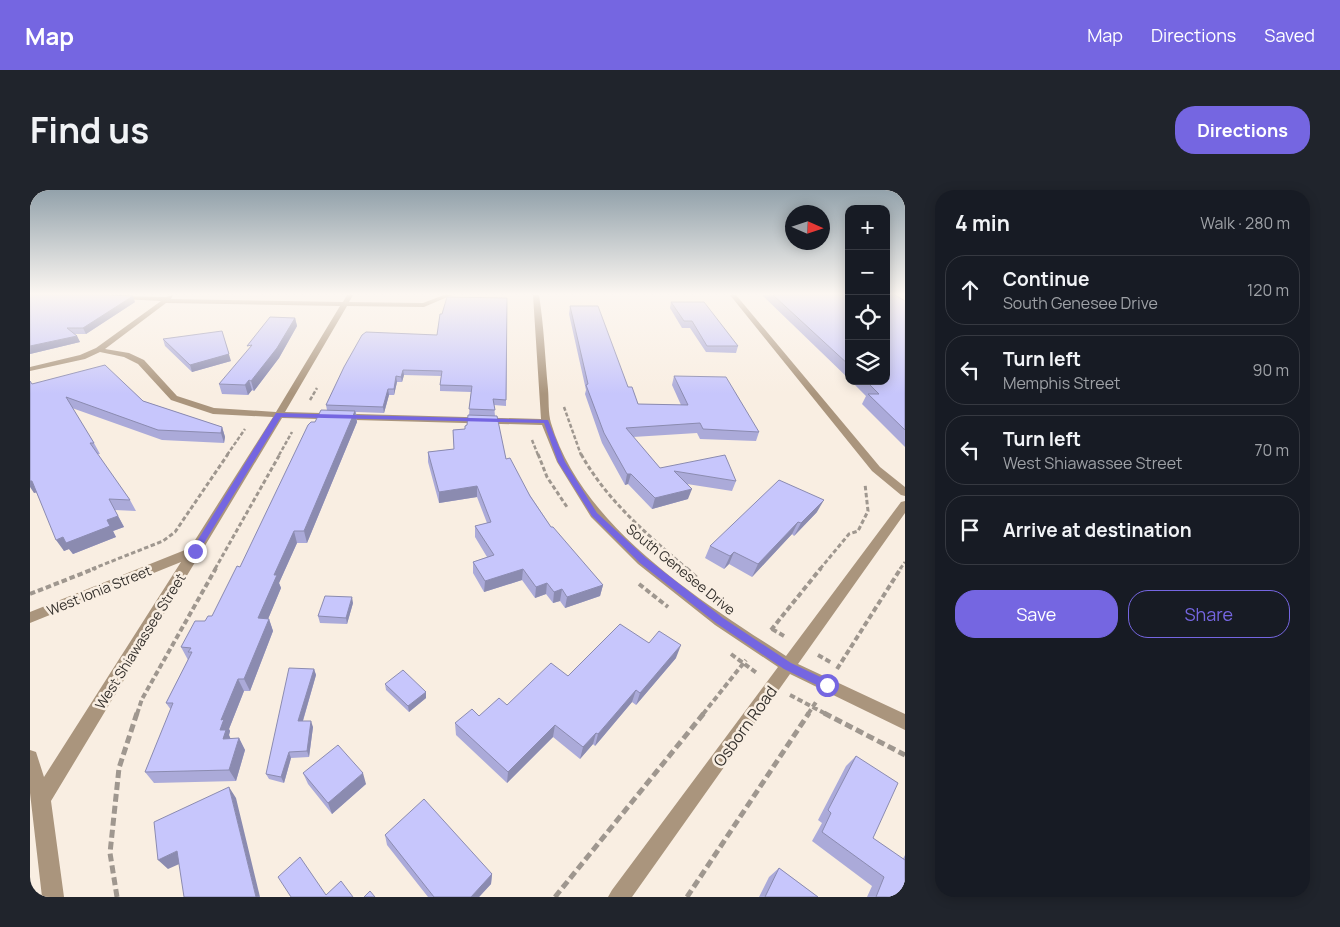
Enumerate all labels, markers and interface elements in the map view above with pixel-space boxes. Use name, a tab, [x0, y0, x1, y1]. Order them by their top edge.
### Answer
text: Map	[25, 19, 74, 52]
text: Map	[1087, 23, 1123, 47]
text: Directions	[1151, 23, 1236, 47]
text: Saved	[1264, 23, 1315, 47]
text: Find us	[30, 106, 149, 154]
button: Directions	[1175, 106, 1310, 154]
north arrow	[785, 205, 830, 250]
map controls	[845, 205, 890, 385]
button: +	[845, 205, 890, 250]
text: 4 min	[955, 209, 1010, 237]
text: Walk · 280 m	[1200, 212, 1290, 234]
button: −	[845, 250, 890, 295]
text: Continue	[1003, 266, 1089, 292]
icon: ahead	[956, 276, 984, 304]
text: 120 m	[1247, 279, 1289, 301]
text: South Genesee Drive	[1003, 292, 1158, 314]
button: locate	[845, 295, 890, 340]
button: layers	[845, 340, 890, 385]
text: Turn left	[1003, 346, 1081, 372]
icon: left	[956, 356, 984, 384]
text: 90 m	[1253, 359, 1289, 381]
text: Memphis Street	[1003, 372, 1120, 394]
text: Turn left	[1003, 426, 1081, 452]
icon: left	[956, 436, 984, 464]
text: 70 m	[1254, 439, 1289, 461]
text: West Shiawassee Street	[1003, 452, 1182, 474]
icon: arrive	[956, 516, 984, 544]
text: Arrive at destination	[1003, 517, 1192, 543]
street label: South Genesee Drive	[622, 519, 740, 619]
route end	[184, 540, 207, 563]
street label: West Ionia Street	[44, 560, 154, 620]
street label: West Shiawassee Street	[90, 569, 190, 713]
button: Save	[955, 590, 1118, 638]
button: Share	[1128, 590, 1290, 638]
route start	[816, 674, 839, 697]
street label: Osborn Road	[708, 681, 782, 771]

